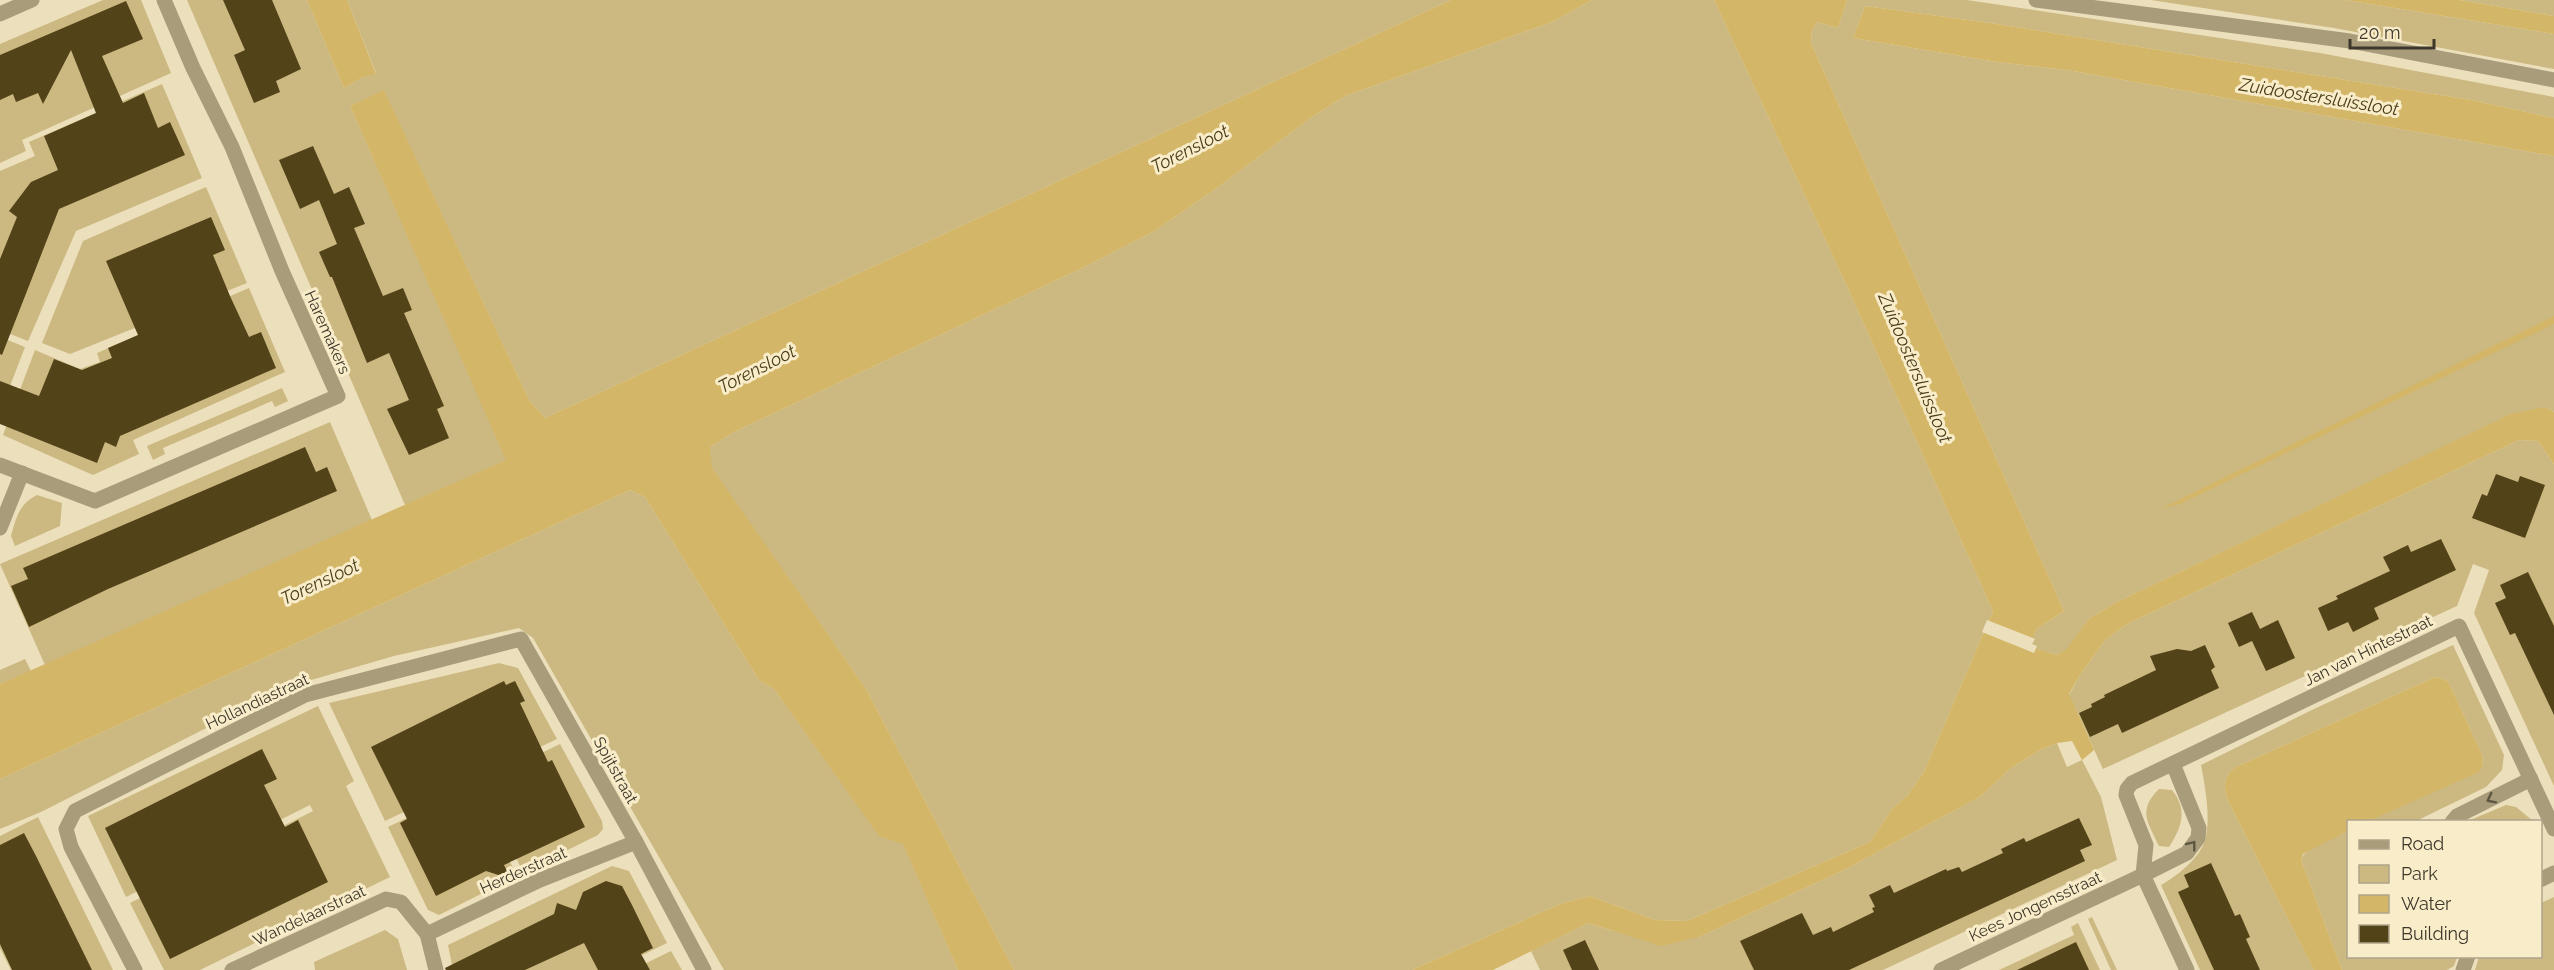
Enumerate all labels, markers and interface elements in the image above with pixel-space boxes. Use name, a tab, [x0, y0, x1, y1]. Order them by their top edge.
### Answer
scale bar	[2350, 12, 2434, 50]
text: 20 m	[2359, 22, 2401, 43]
water label: Zuidoostersluissloot	[2237, 73, 2400, 119]
water label: Torensloot	[1148, 120, 1232, 177]
street label: Haremakers	[301, 288, 355, 377]
water label: Zuidoostersluissloot	[1874, 289, 1957, 446]
water label: Torensloot	[715, 340, 799, 397]
water label: Torensloot	[277, 554, 362, 609]
street label: Jan van Hintestraat	[2301, 611, 2436, 690]
street label: Hollandiastraat	[203, 669, 312, 734]
street label: Spijtstraat	[589, 734, 642, 808]
one-way arrow	[2486, 792, 2497, 803]
legend	[2347, 820, 2542, 958]
text: Road	[2401, 833, 2444, 854]
one-way arrow	[2185, 841, 2196, 852]
street label: Herderstraat	[477, 843, 570, 898]
text: Park	[2401, 863, 2438, 884]
street label: Kees Jongensstraat	[1966, 867, 2105, 946]
street label: Wandelaarstraat	[250, 881, 369, 950]
text: Water	[2401, 893, 2452, 914]
text: Building	[2401, 923, 2469, 944]

